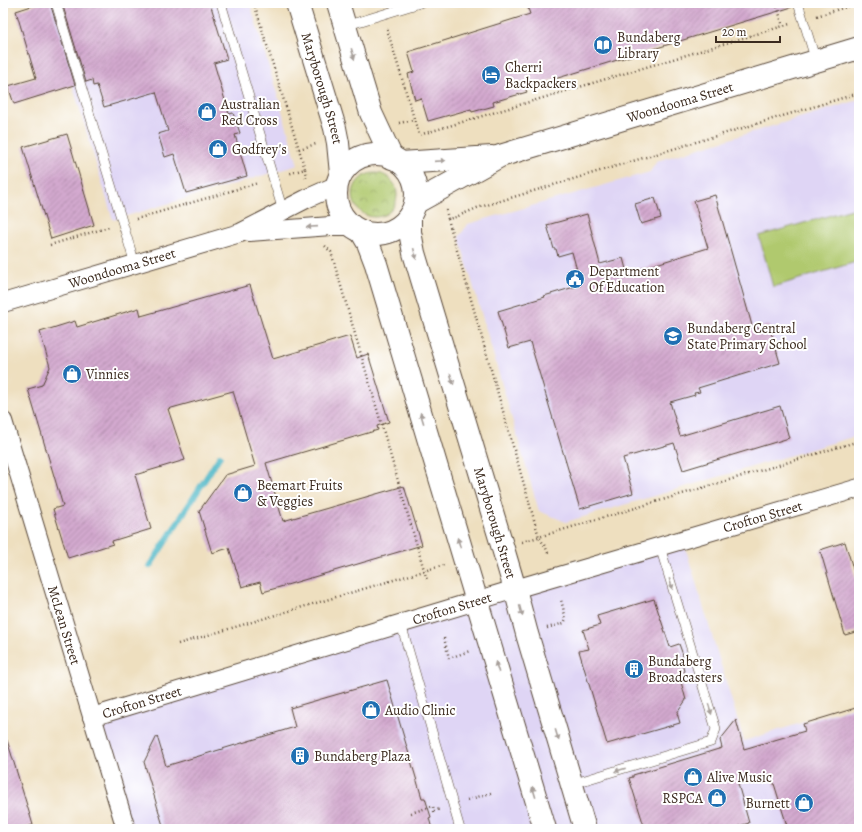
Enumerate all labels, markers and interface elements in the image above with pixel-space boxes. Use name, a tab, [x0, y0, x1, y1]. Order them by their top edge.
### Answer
scale bar	[716, 18, 780, 44]
text: 20 m	[722, 24, 746, 40]
place label: Bundaberg Library	[617, 28, 680, 63]
street label: Maryborough Street	[297, 30, 348, 146]
library icon: Bundaberg Library	[592, 34, 614, 56]
one-way arrow	[350, 48, 356, 60]
place label: Cherri Backpackers	[505, 58, 577, 93]
hotel icon: Cherri Backpackers	[480, 64, 502, 86]
street label: Woondooma Street	[623, 77, 736, 127]
place label: Australian Red Cross	[220, 95, 280, 130]
shop icon: Australian Red Cross	[196, 101, 218, 123]
shop icon: Godfrey's	[207, 138, 229, 160]
place label: Godfrey's	[232, 140, 287, 159]
one-way arrow	[434, 157, 446, 164]
one-way arrow	[306, 224, 318, 231]
street label: Woondooma Street	[65, 243, 178, 293]
one-way arrow	[412, 248, 418, 260]
place label: Department Of Education	[589, 262, 665, 297]
public building icon: Department Of Education	[564, 268, 586, 290]
place label: Bundaberg Central State Primary School	[687, 319, 807, 354]
school or university icon: Bundaberg Central State Primary School	[662, 325, 684, 347]
shop icon: Vinnies	[61, 363, 83, 385]
place label: Vinnies	[85, 365, 129, 384]
one-way arrow	[449, 373, 455, 385]
one-way arrow	[419, 412, 425, 424]
street label: Maryborough Street	[469, 464, 521, 581]
place label: Beemart Fruits & Veggies	[257, 476, 343, 511]
shop icon: Beemart Fruits & Veggies	[232, 482, 254, 504]
street label: Crofton Street	[721, 496, 805, 537]
one-way arrow	[456, 536, 462, 548]
one-way arrow	[668, 579, 674, 591]
street label: McLean Street	[44, 583, 86, 667]
street label: Crofton Street	[410, 587, 494, 629]
one-way arrow	[518, 604, 524, 617]
place label: Bundaberg Broadcasters	[648, 652, 722, 687]
building icon: Bundaberg Broadcasters	[623, 658, 645, 680]
one-way arrow	[494, 661, 500, 673]
street label: Crofton Street	[100, 681, 184, 723]
shop icon: Audio Clinic	[360, 699, 382, 721]
place label: Audio Clinic	[384, 701, 455, 720]
one-way arrow	[707, 703, 713, 715]
one-way arrow	[554, 730, 560, 742]
building icon: Bundaberg Plaza	[289, 745, 311, 767]
place label: Bundaberg Plaza	[314, 747, 411, 766]
shop icon: Alive Music	[682, 766, 704, 788]
one-way arrow	[614, 767, 626, 773]
place label: Alive Music	[706, 768, 772, 787]
one-way arrow	[531, 785, 537, 797]
shop icon: RSPCA	[706, 787, 728, 809]
place label: RSPCA	[662, 789, 704, 808]
shop icon: Burnett	[793, 792, 815, 814]
place label: Burnett	[746, 794, 790, 813]

